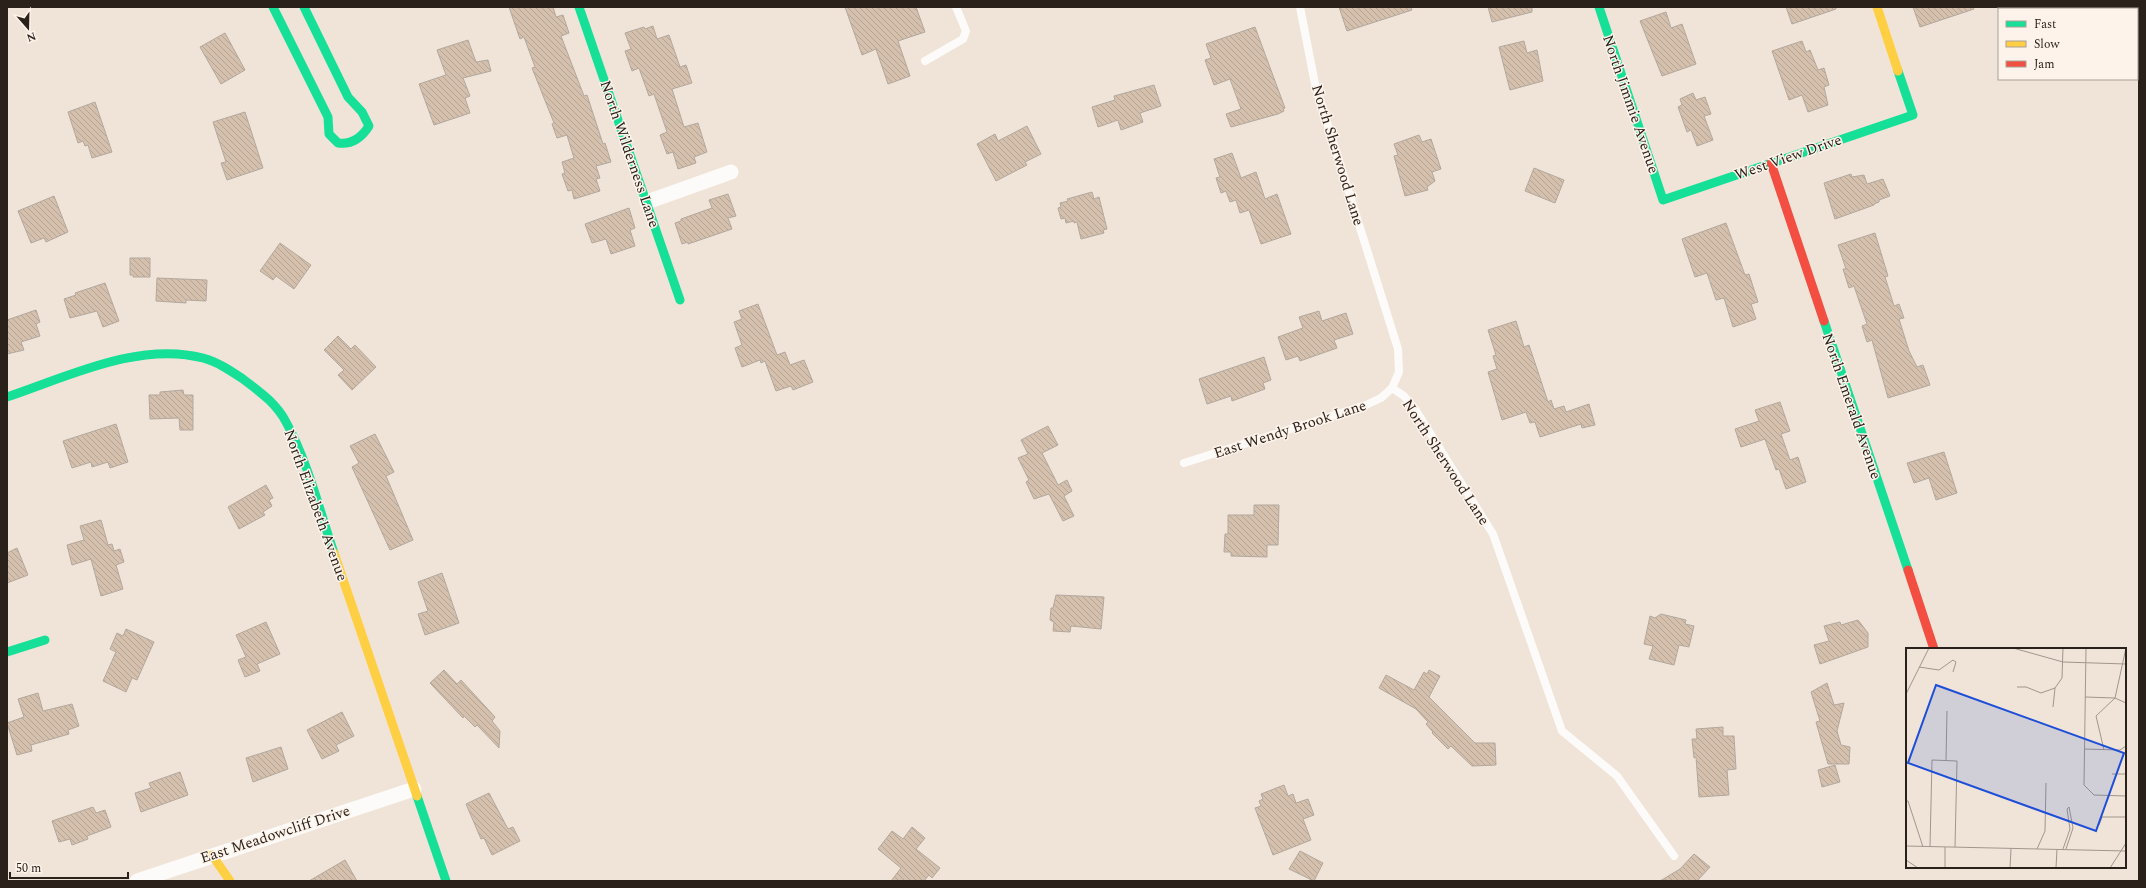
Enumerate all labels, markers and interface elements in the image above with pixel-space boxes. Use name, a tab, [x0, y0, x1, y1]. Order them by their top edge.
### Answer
north arrow	[8, 8, 48, 48]
legend	[1998, 8, 2138, 80]
text: Fast	[2034, 15, 2056, 34]
text: N	[24, 27, 38, 46]
street label: North Jimmie Avenue	[1596, 32, 1665, 177]
text: Slow	[2034, 35, 2060, 54]
text: Jam	[2034, 55, 2055, 74]
street label: North Wilderness Lane	[594, 77, 666, 231]
street label: North Sherwood Lane	[1305, 82, 1370, 228]
street label: West View Drive	[1732, 128, 1845, 187]
street label: North Emerald Avenue	[1816, 330, 1887, 482]
street label: East Wendy Brook Lane	[1211, 394, 1369, 465]
street label: North Sherwood Lane	[1396, 395, 1495, 530]
street label: North Elizabeth Avenue	[277, 426, 354, 584]
inset map	[1906, 648, 2126, 868]
street label: East Meadowcliff Drive	[197, 799, 353, 870]
scale bar	[10, 854, 128, 880]
text: 50 m	[16, 859, 41, 878]

